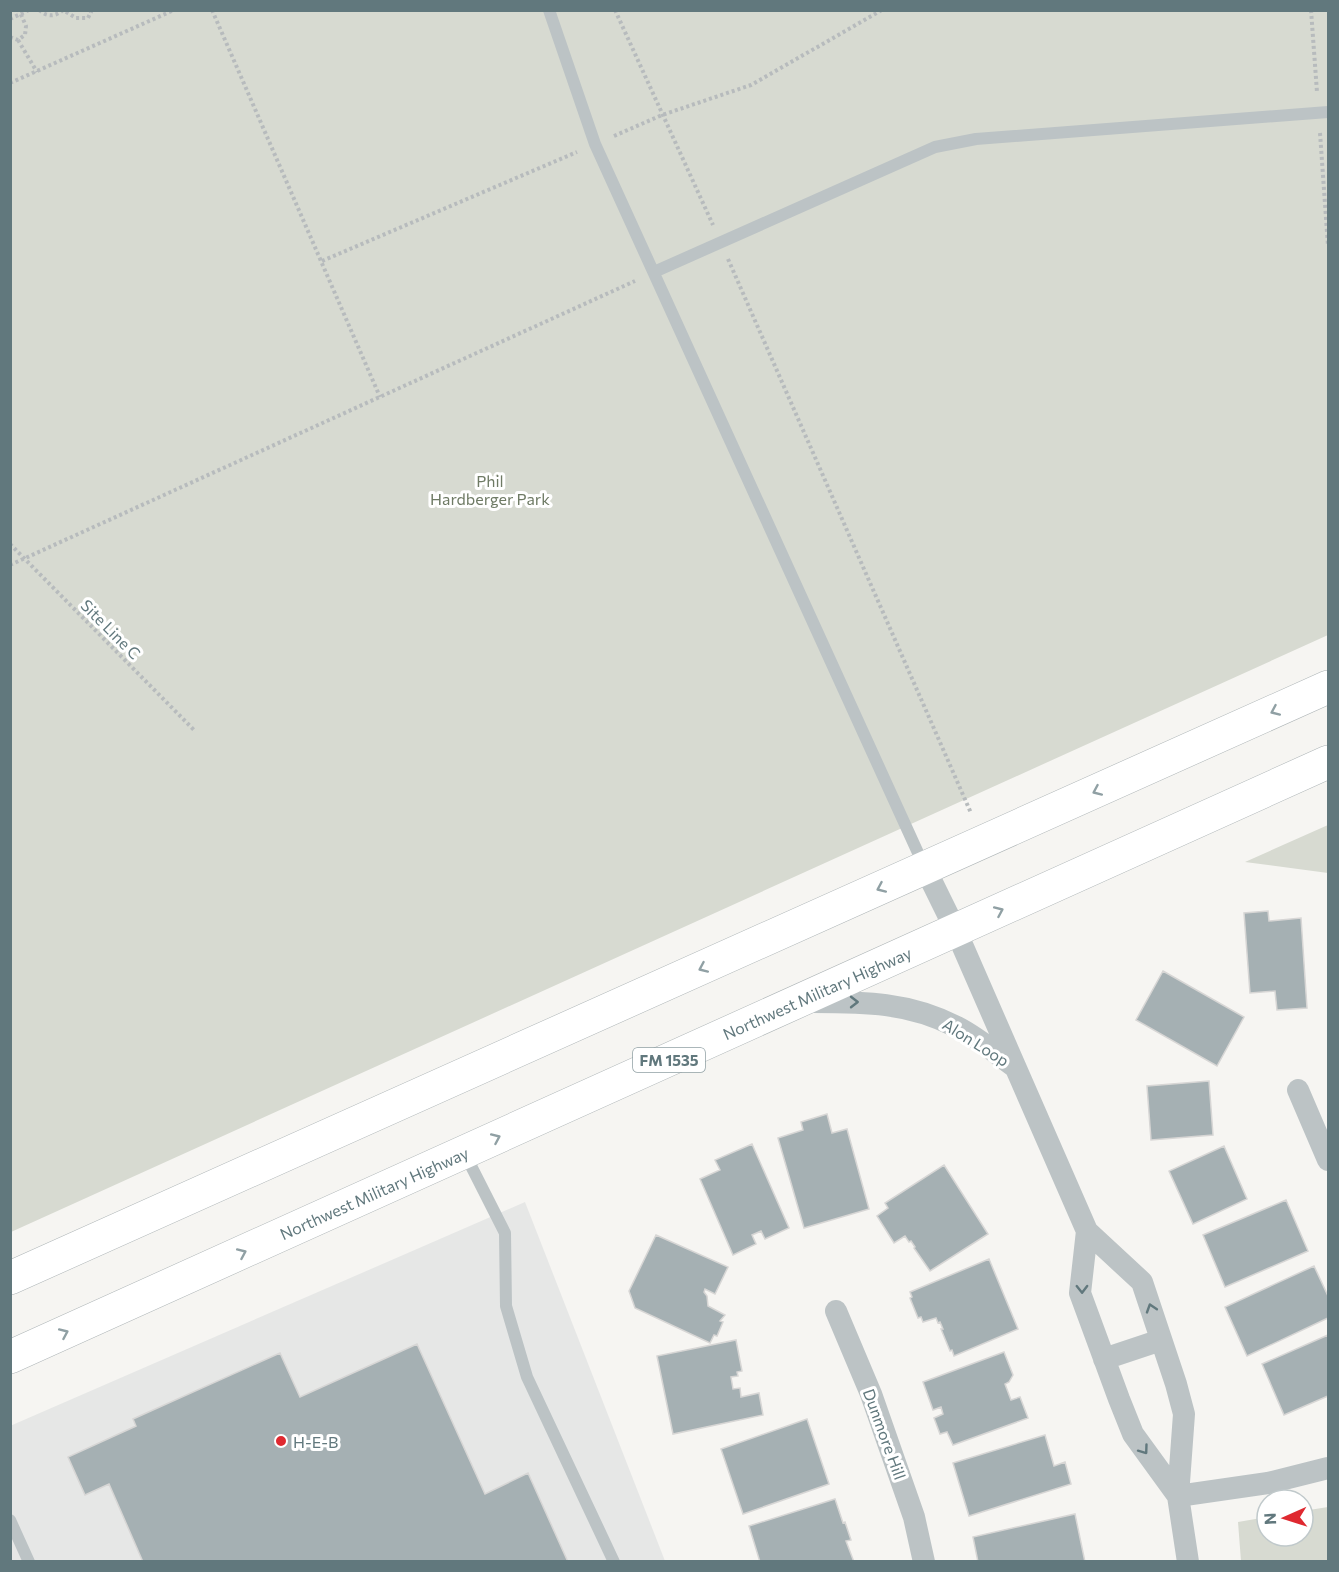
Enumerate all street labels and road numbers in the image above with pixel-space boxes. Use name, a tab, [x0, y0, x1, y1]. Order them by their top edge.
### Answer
street label: Site Line C	[77, 595, 145, 663]
street label: Northwest Military Highway	[720, 943, 914, 1043]
street label: Alon Loop	[939, 1014, 1013, 1070]
road number: FM 1535	[633, 1048, 705, 1072]
street label: Northwest Military Highway	[277, 1143, 471, 1243]
street label: Dunmore Hill	[860, 1386, 910, 1482]

